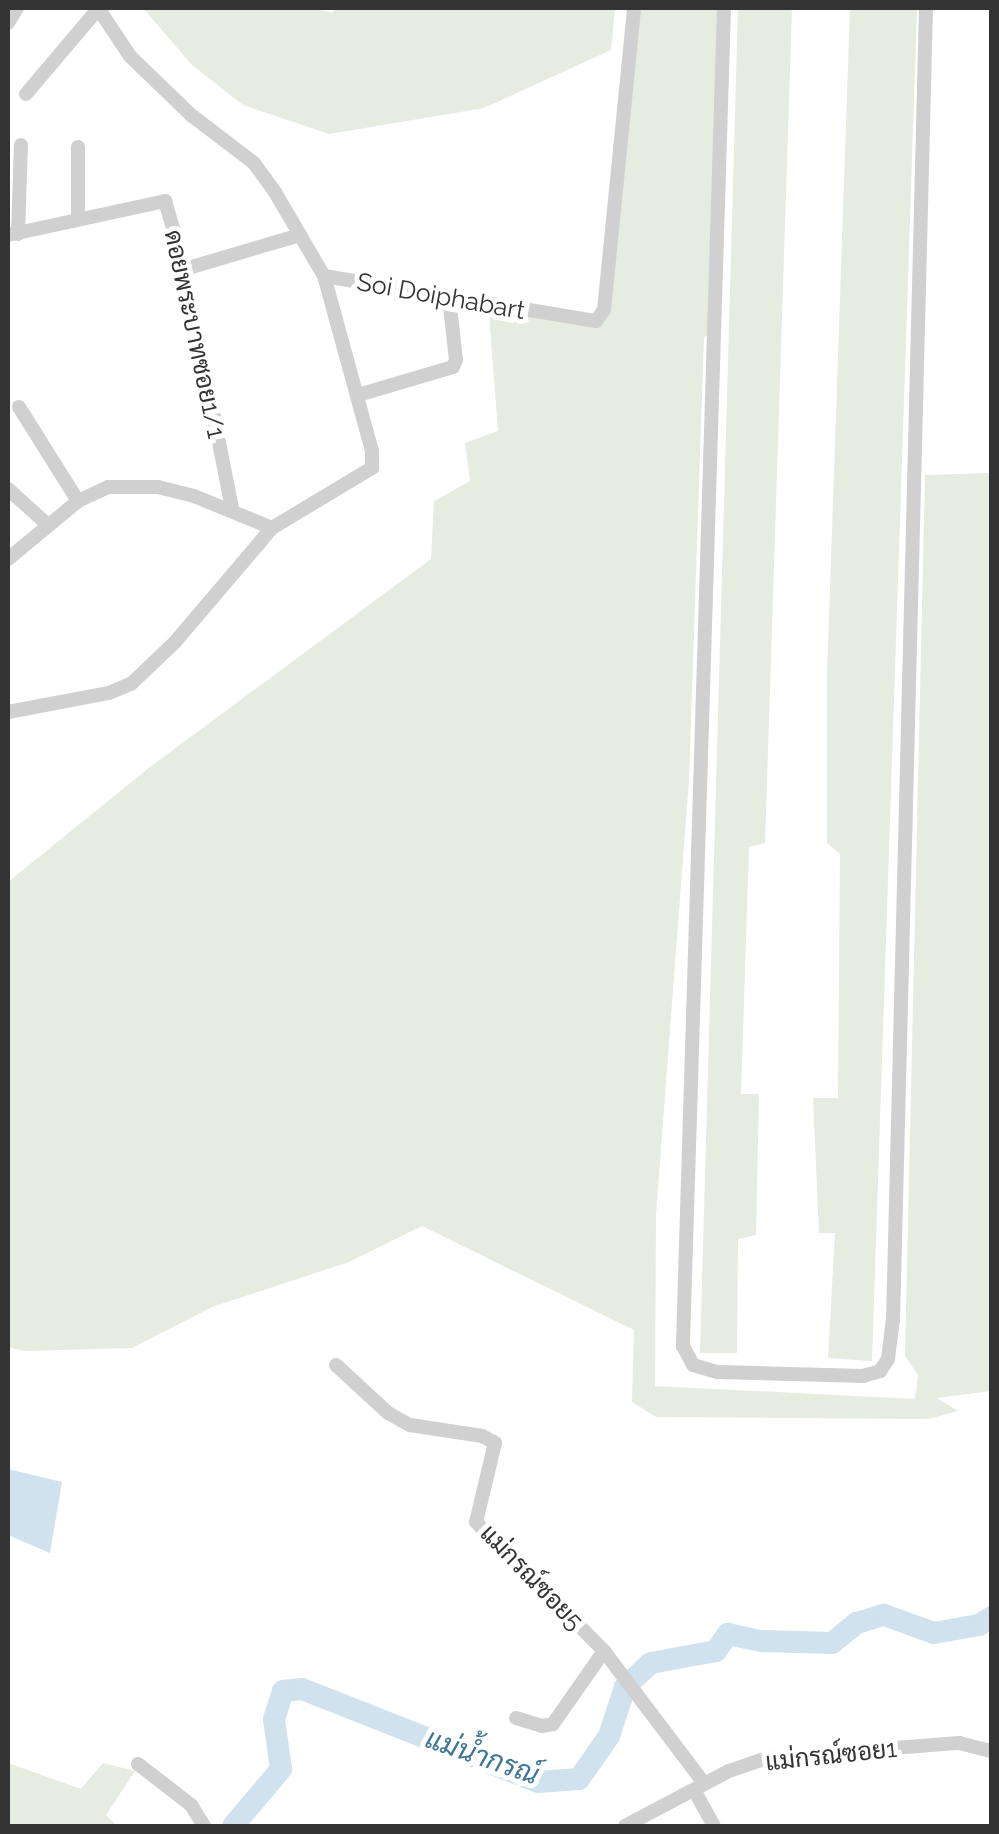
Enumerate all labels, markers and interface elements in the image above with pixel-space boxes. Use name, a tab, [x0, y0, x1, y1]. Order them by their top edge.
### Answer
street label: ดอยพระบาทซอย1/1	[158, 227, 232, 441]
street label: Soi Doiphabart	[355, 266, 527, 326]
street label: แม่กรณ์ซอย5	[474, 1518, 590, 1636]
water label: แม่น้ำกรณ์	[421, 1722, 543, 1792]
street label: แม่กรณ์ซอย1	[764, 1733, 898, 1777]

